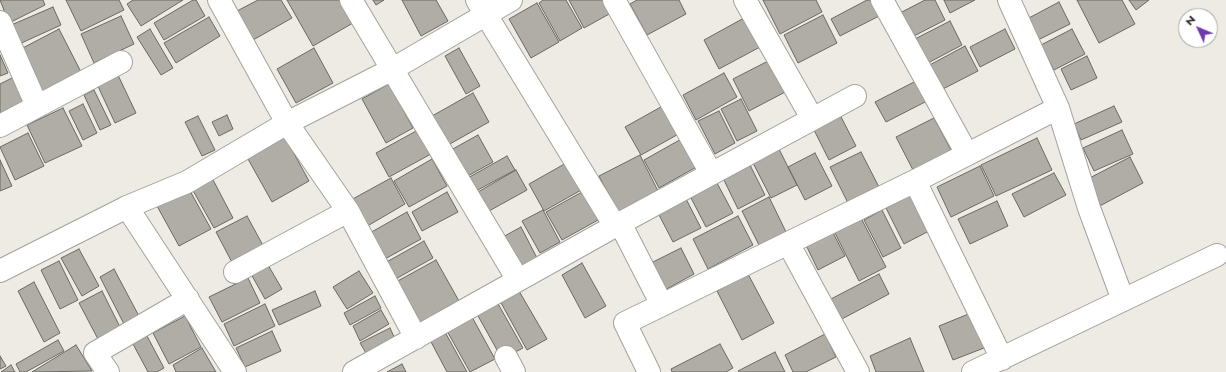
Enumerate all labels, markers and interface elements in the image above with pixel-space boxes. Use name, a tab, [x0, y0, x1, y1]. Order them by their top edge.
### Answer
north arrow	[1178, 8, 1218, 48]
text: N	[1181, 12, 1199, 29]

